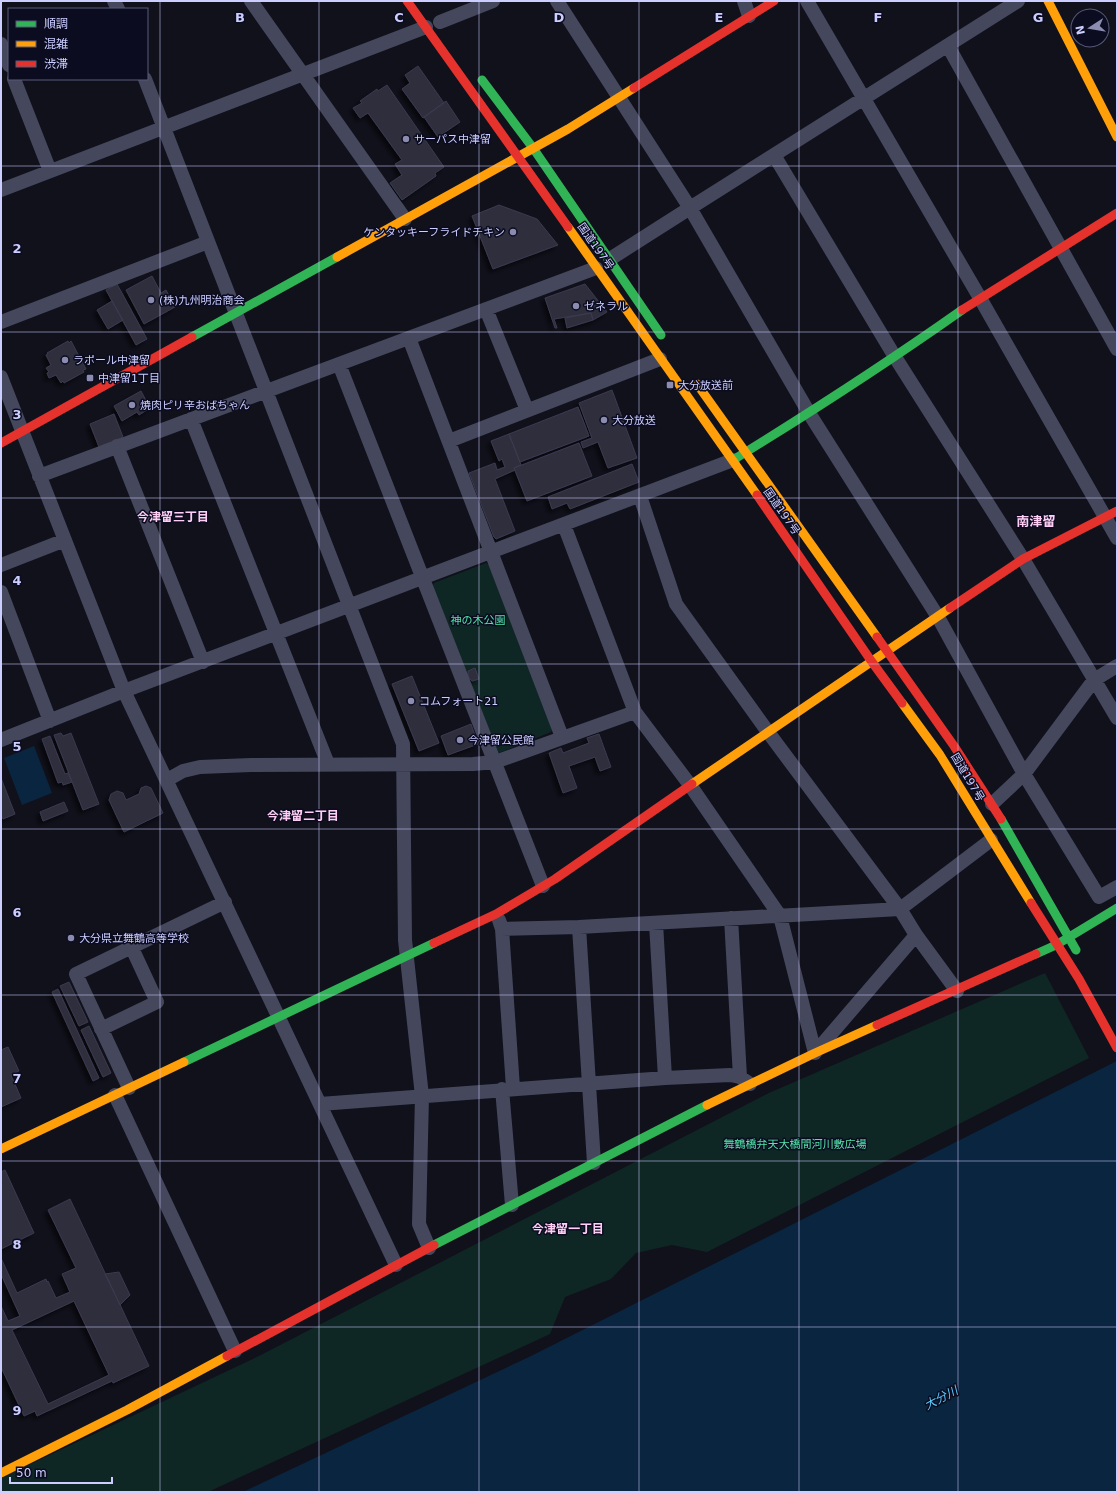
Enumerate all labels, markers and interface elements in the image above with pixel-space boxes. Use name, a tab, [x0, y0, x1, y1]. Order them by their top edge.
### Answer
legend	[8, 8, 148, 80]
north arrow	[1070, 8, 1110, 48]
text: B	[235, 10, 245, 25]
text: C	[394, 10, 404, 25]
text: D	[554, 10, 565, 25]
text: E	[715, 10, 723, 25]
text: F	[874, 10, 882, 25]
text: G	[1033, 10, 1043, 25]
text: 順調	[44, 17, 68, 31]
text: N	[1073, 24, 1088, 36]
text: 混雑	[44, 37, 68, 51]
text: 渋滞	[44, 57, 68, 71]
place label: サーパス中津留	[414, 133, 491, 146]
marker: サーパス中津留	[401, 134, 411, 144]
street label: 国道197号	[575, 220, 616, 272]
place label: ケンタッキーフライドチキン	[363, 226, 505, 239]
marker: ケンタッキーフライドチキン	[508, 227, 518, 237]
text: 2	[12, 241, 22, 256]
place label: (株)九州明治商会	[159, 294, 245, 307]
marker: (株)九州明治商会	[146, 295, 156, 305]
place label: ゼネラル	[584, 300, 628, 313]
marker: ゼネラル	[571, 301, 581, 311]
place label: ラポール中津留	[73, 354, 150, 367]
marker: ラポール中津留	[60, 355, 70, 365]
place label: 中津留1丁目	[98, 372, 160, 385]
marker: 中津留1丁目	[85, 373, 95, 383]
place label: 大分放送前	[678, 379, 733, 392]
marker: 大分放送前	[665, 380, 675, 390]
place label: 焼肉ピリ辛おばちゃん	[140, 399, 250, 412]
marker: 焼肉ピリ辛おばちゃん	[127, 400, 137, 410]
text: 3	[12, 407, 22, 422]
place label: 大分放送	[612, 414, 656, 427]
marker: 大分放送	[599, 415, 609, 425]
street label: 国道197号	[761, 485, 802, 537]
district label: 今津留三丁目	[137, 510, 209, 524]
district label: 南津留	[1016, 514, 1056, 529]
text: 4	[12, 573, 22, 588]
park label: 神の木公園	[451, 614, 506, 627]
place label: コムフォート21	[419, 695, 498, 708]
marker: コムフォート21	[406, 696, 416, 706]
place label: 今津留公民館	[468, 734, 534, 747]
marker: 今津留公民館	[455, 735, 465, 745]
text: 5	[12, 739, 22, 754]
street label: 国道197号	[948, 751, 987, 804]
district label: 今津留二丁目	[267, 809, 339, 823]
text: 6	[12, 905, 22, 920]
place label: 大分県立舞鶴高等学校	[79, 932, 189, 945]
marker: 大分県立舞鶴高等学校	[66, 933, 76, 943]
text: 7	[12, 1071, 22, 1086]
park label: 舞鶴橋弁天大橋間河川敷広場	[724, 1138, 867, 1151]
district label: 今津留一丁目	[532, 1222, 604, 1236]
text: 8	[12, 1237, 22, 1252]
water label: 大分川	[922, 1382, 962, 1413]
text: 9	[12, 1403, 22, 1418]
scale bar	[10, 1459, 112, 1485]
text: 50 m	[16, 1466, 47, 1480]

